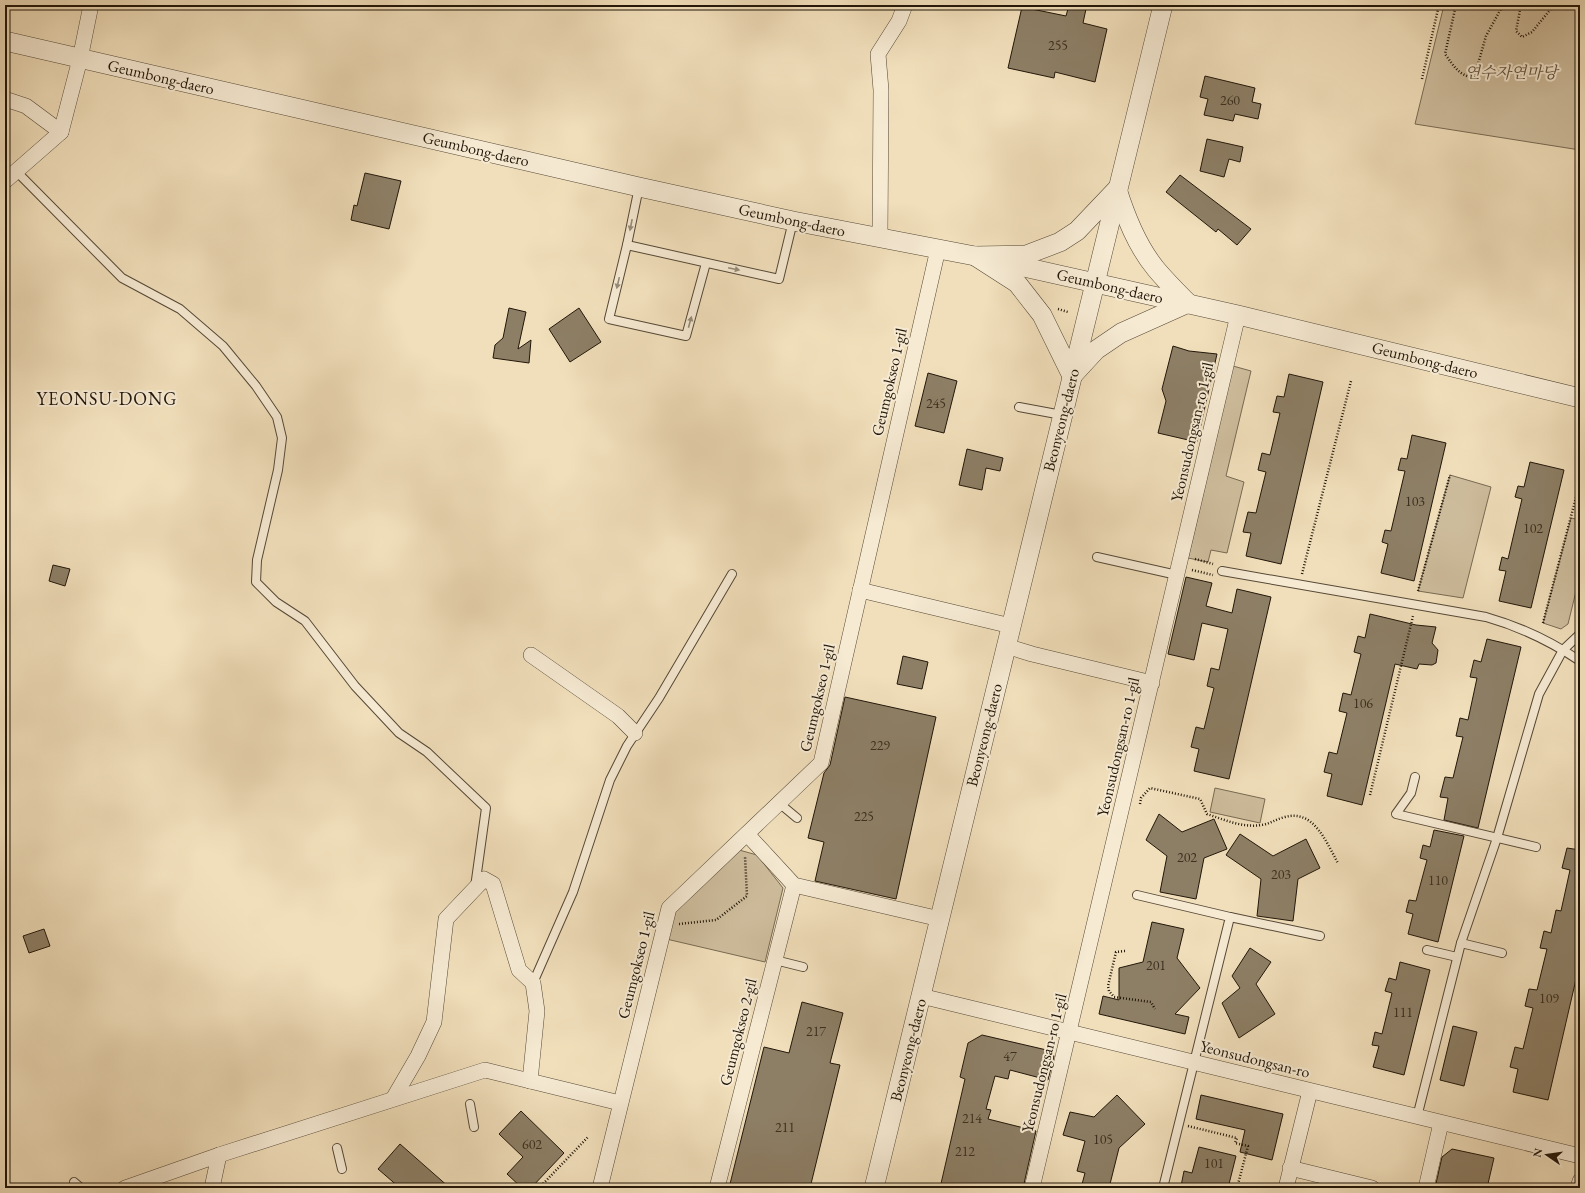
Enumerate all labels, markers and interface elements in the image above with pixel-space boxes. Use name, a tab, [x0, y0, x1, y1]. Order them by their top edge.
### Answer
house number: 255	[1048, 36, 1068, 54]
street label: Geumbong-daero	[106, 55, 216, 99]
park label: 연수자연마당	[1465, 62, 1560, 83]
house number: 260	[1220, 91, 1240, 109]
street label: Geumbong-daero	[421, 127, 531, 171]
street label: Geumbong-daero	[737, 198, 847, 242]
one-way arrow	[627, 219, 633, 231]
street label: Geumbong-daero	[1055, 264, 1165, 308]
one-way arrow	[728, 266, 740, 272]
one-way arrow	[614, 277, 620, 289]
one-way arrow	[687, 316, 693, 328]
street label: Geumgokseo 1-gil	[866, 326, 912, 438]
street label: Geumbong-daero	[1370, 337, 1480, 383]
street label: Yeonsudongsan-ro 1-gil	[1166, 360, 1218, 504]
street label: Beonyeong-daero	[1038, 366, 1084, 474]
district label: YEONSU-DONG	[37, 387, 177, 410]
house number: 245	[926, 394, 946, 412]
house number: 103	[1405, 492, 1425, 510]
house number: 102	[1523, 519, 1543, 537]
street label: Geumgokseo 1-gil	[794, 642, 840, 754]
street label: Yeonsudongsan-ro 1-gil	[1092, 675, 1144, 819]
street label: Beonyeong-daero	[961, 681, 1007, 789]
house number: 106	[1353, 694, 1373, 712]
house number: 229	[870, 736, 890, 754]
house number: 225	[854, 807, 874, 825]
house number: 202	[1177, 848, 1197, 866]
house number: 203	[1271, 865, 1291, 883]
house number: 110	[1428, 871, 1448, 889]
street label: Geumgokseo 1-gil	[612, 909, 660, 1021]
house number: 201	[1146, 956, 1166, 974]
street label: Geumgokseo 2-gil	[714, 976, 762, 1088]
house number: 109	[1539, 989, 1559, 1007]
street label: Yeonsudongsan-ro 1-gil	[1017, 991, 1071, 1135]
street label: Beonyeong-daero	[885, 996, 931, 1104]
house number: 111	[1393, 1003, 1413, 1021]
house number: 217	[806, 1022, 826, 1040]
street label: Yeonsudongsan-ro	[1198, 1035, 1312, 1083]
house number: 47	[1003, 1047, 1017, 1065]
house number: 214	[962, 1109, 982, 1127]
house number: 211	[775, 1118, 795, 1136]
house number: 105	[1093, 1130, 1113, 1148]
house number: 602	[522, 1135, 542, 1153]
north arrow	[1527, 1135, 1567, 1175]
house number: 212	[955, 1142, 975, 1160]
text: N	[1529, 1147, 1545, 1159]
house number: 101	[1204, 1154, 1224, 1172]

